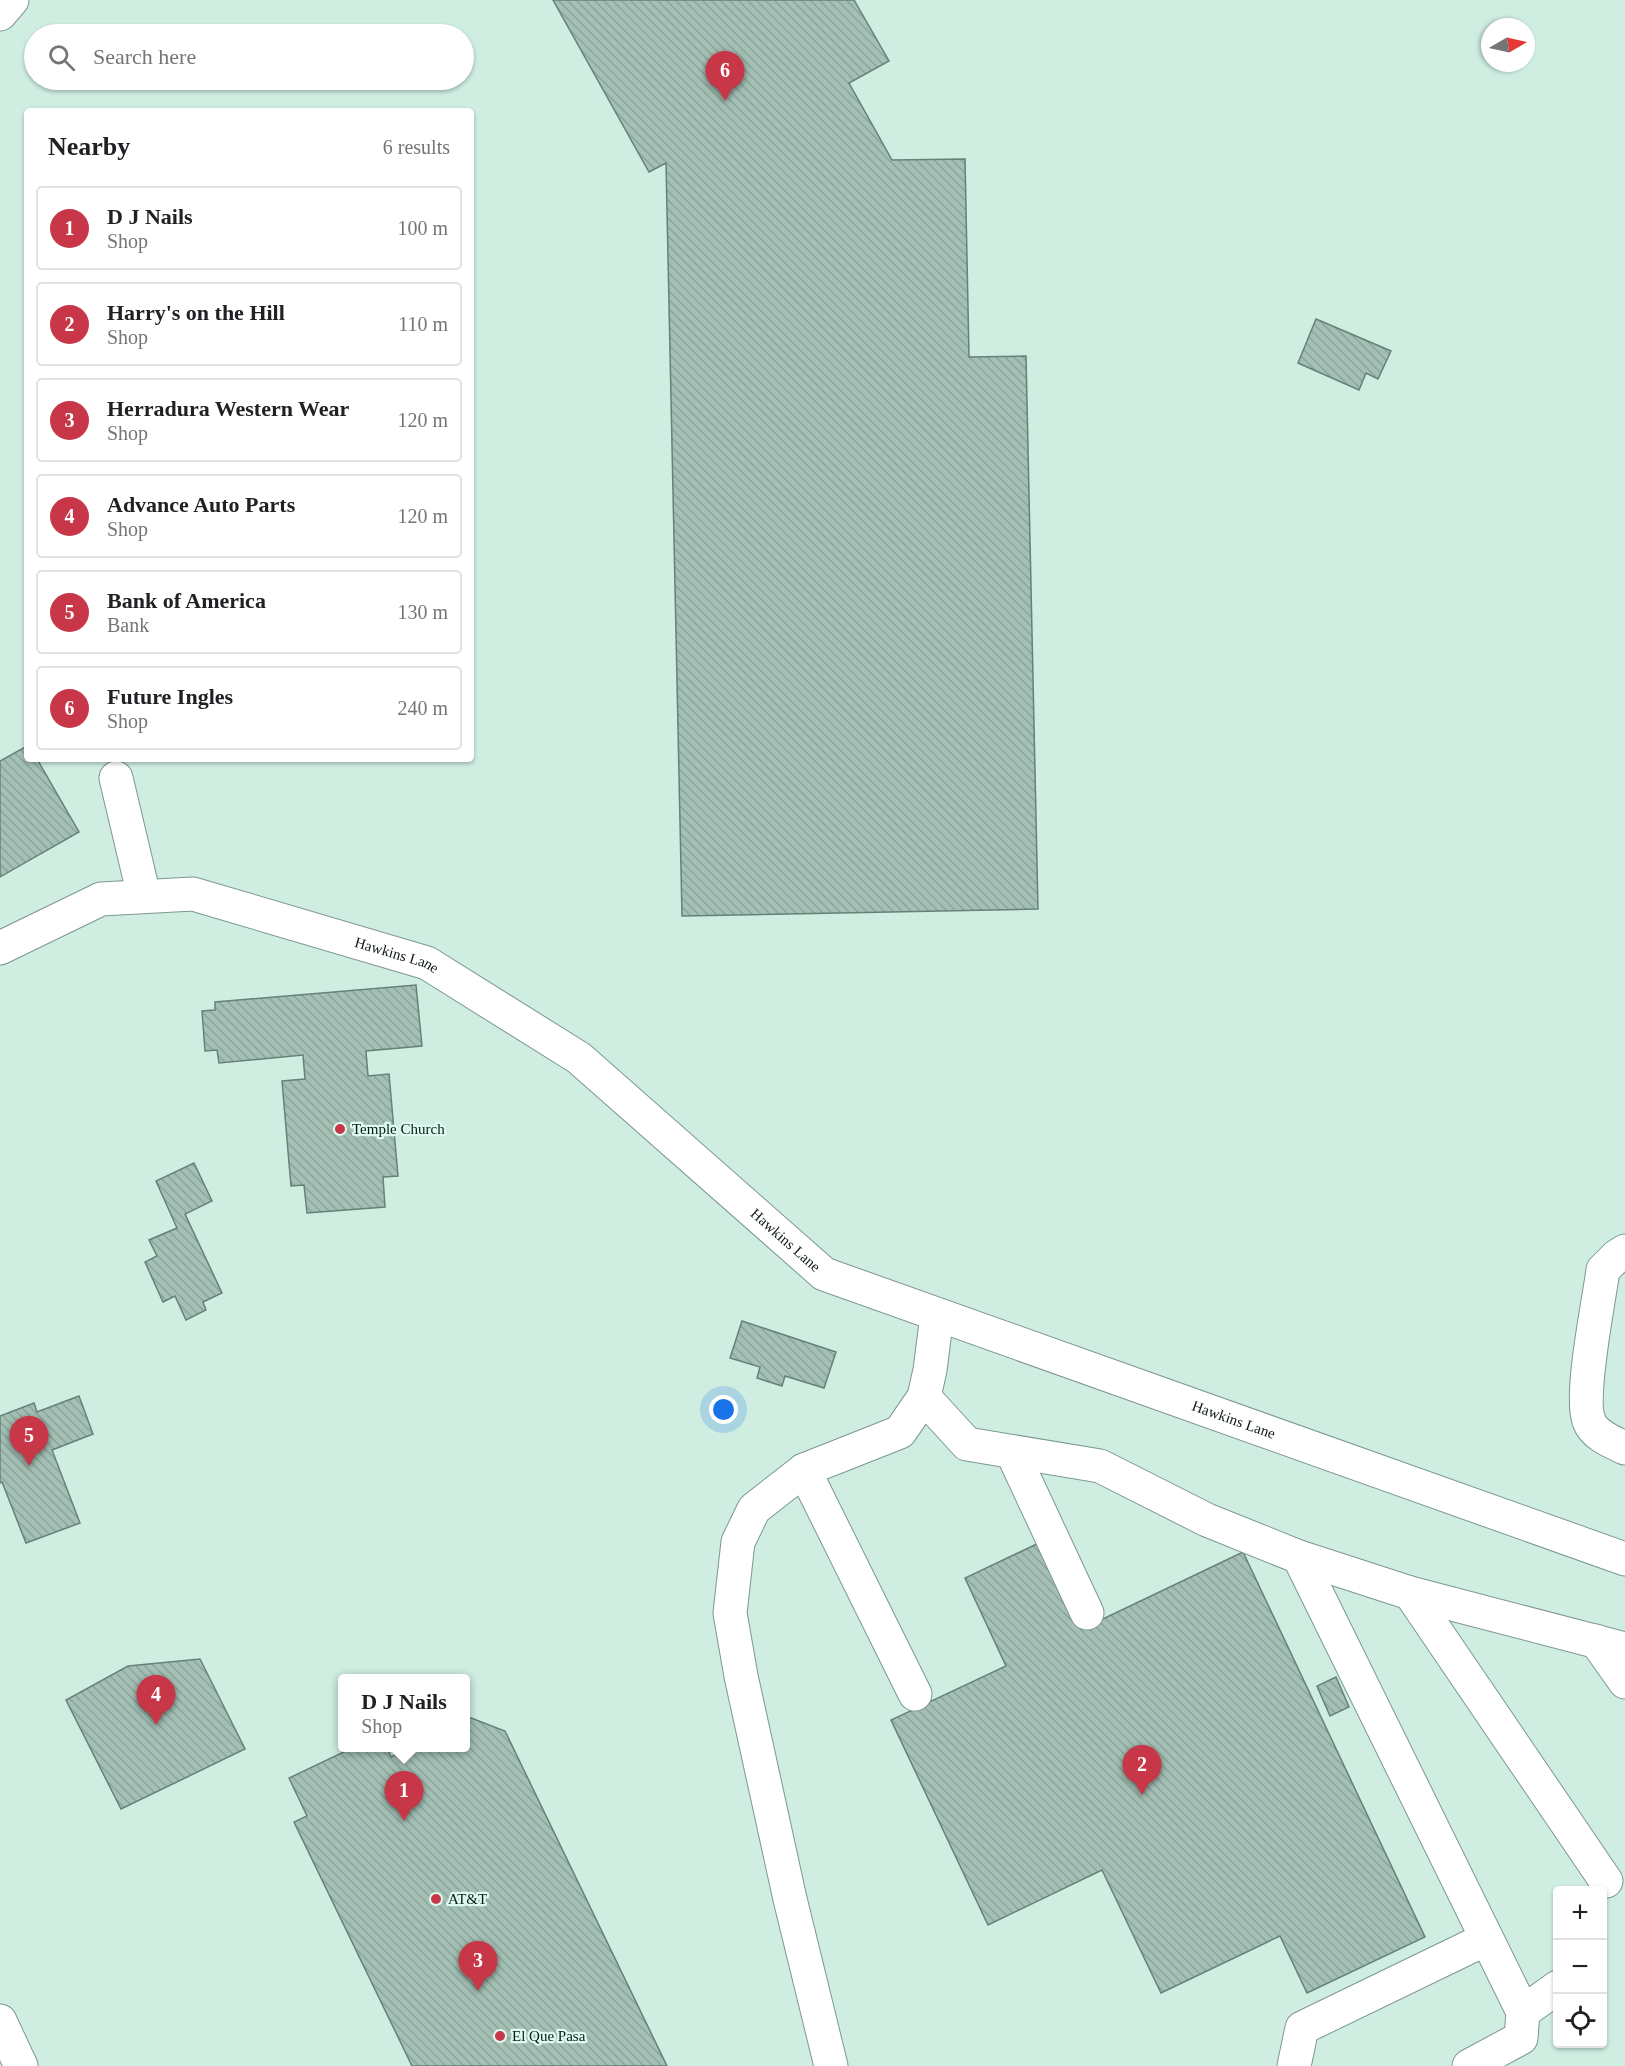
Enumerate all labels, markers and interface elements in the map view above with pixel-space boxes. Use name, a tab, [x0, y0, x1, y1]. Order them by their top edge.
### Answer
north arrow	[1481, 18, 1535, 72]
search box	[24, 24, 474, 90]
icon: search	[45, 41, 78, 74]
text: Search here	[93, 44, 196, 69]
pin: 6	[706, 51, 744, 101]
text: Nearby	[48, 132, 130, 161]
text: 6 results	[383, 136, 450, 158]
text: D J Nails	[107, 204, 193, 229]
text: 1	[65, 217, 75, 239]
text: 100 m	[397, 217, 448, 239]
text: Shop	[107, 230, 148, 252]
text: Harry's on the Hill	[107, 300, 285, 325]
text: 2	[65, 313, 75, 335]
text: 110 m	[398, 313, 448, 335]
text: Shop	[107, 326, 148, 348]
text: Herradura Western Wear	[107, 396, 349, 421]
text: 3	[65, 409, 75, 431]
text: 120 m	[397, 409, 448, 431]
text: Shop	[107, 422, 148, 444]
text: Advance Auto Parts	[107, 492, 295, 517]
text: 4	[65, 505, 75, 527]
text: 120 m	[397, 505, 448, 527]
text: Shop	[107, 518, 148, 540]
text: Bank of America	[107, 588, 266, 613]
text: 5	[65, 601, 75, 623]
text: 130 m	[397, 601, 448, 623]
text: Bank	[107, 614, 149, 636]
text: Future Ingles	[107, 684, 233, 709]
text: 6	[65, 697, 75, 719]
text: 240 m	[397, 697, 448, 719]
text: Shop	[107, 710, 148, 732]
street label: Hawkins Lane	[353, 934, 442, 976]
place label: Temple Church	[352, 1121, 445, 1137]
marker: Temple Church	[333, 1122, 347, 1136]
street label: Hawkins Lane	[748, 1205, 824, 1275]
your location	[709, 1395, 738, 1424]
street label: Hawkins Lane	[1190, 1398, 1278, 1442]
pin: 5	[9, 1416, 48, 1466]
popup	[338, 1674, 470, 1752]
pin: 4	[136, 1676, 176, 1725]
text: D J Nails	[361, 1689, 447, 1714]
text: Shop	[361, 1715, 402, 1737]
pin: 2	[1122, 1746, 1162, 1795]
pin: 1	[384, 1772, 424, 1821]
map controls	[1553, 1886, 1607, 2048]
button: +	[1553, 1886, 1607, 1940]
place label: AT&T	[448, 1891, 487, 1907]
marker: AT&T	[429, 1892, 443, 1906]
button: −	[1553, 1940, 1607, 1994]
pin: 3	[458, 1942, 498, 1991]
button: locate	[1553, 1994, 1607, 2048]
place label: El Que Pasa	[512, 2028, 586, 2044]
marker: El Que Pasa	[493, 2029, 507, 2043]

